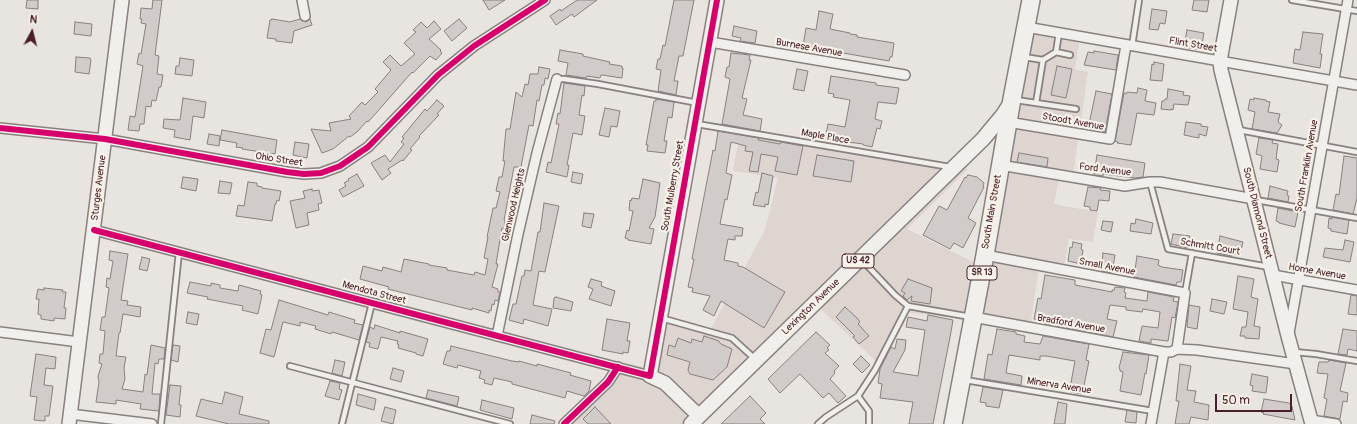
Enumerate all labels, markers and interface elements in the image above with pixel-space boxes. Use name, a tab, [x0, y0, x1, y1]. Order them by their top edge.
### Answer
north arrow	[12, 12, 52, 52]
text: N	[29, 13, 38, 26]
street label: Flint Street	[1168, 35, 1218, 55]
street label: Burnese Avenue	[775, 36, 843, 60]
street label: Stoodt Avenue	[1041, 111, 1105, 133]
street label: South Franklin Avenue	[1293, 119, 1321, 213]
street label: Maple Place	[800, 127, 850, 147]
street label: South Mulberry Street	[659, 140, 687, 232]
street label: Ohio Street	[255, 150, 303, 170]
street label: Sturges Avenue	[89, 155, 109, 221]
street label: Ford Avenue	[1078, 161, 1132, 179]
street label: South Diamond Street	[1240, 166, 1274, 260]
street label: Glenwood Heights	[500, 167, 528, 243]
street label: South Main Street	[980, 174, 1004, 250]
street label: Schmitt Court	[1179, 236, 1241, 258]
road number: US 42	[842, 254, 874, 268]
street label: Small Avenue	[1078, 256, 1136, 278]
street label: Home Avenue	[1287, 261, 1347, 283]
road number: SR 13	[967, 266, 997, 280]
street label: Lexington Avenue	[780, 276, 842, 338]
street label: Mendota Street	[341, 279, 407, 307]
street label: Bradford Avenue	[1036, 312, 1106, 336]
street label: Minerva Avenue	[1026, 375, 1092, 397]
scale bar	[1217, 386, 1294, 412]
text: 50 m	[1222, 393, 1250, 408]

